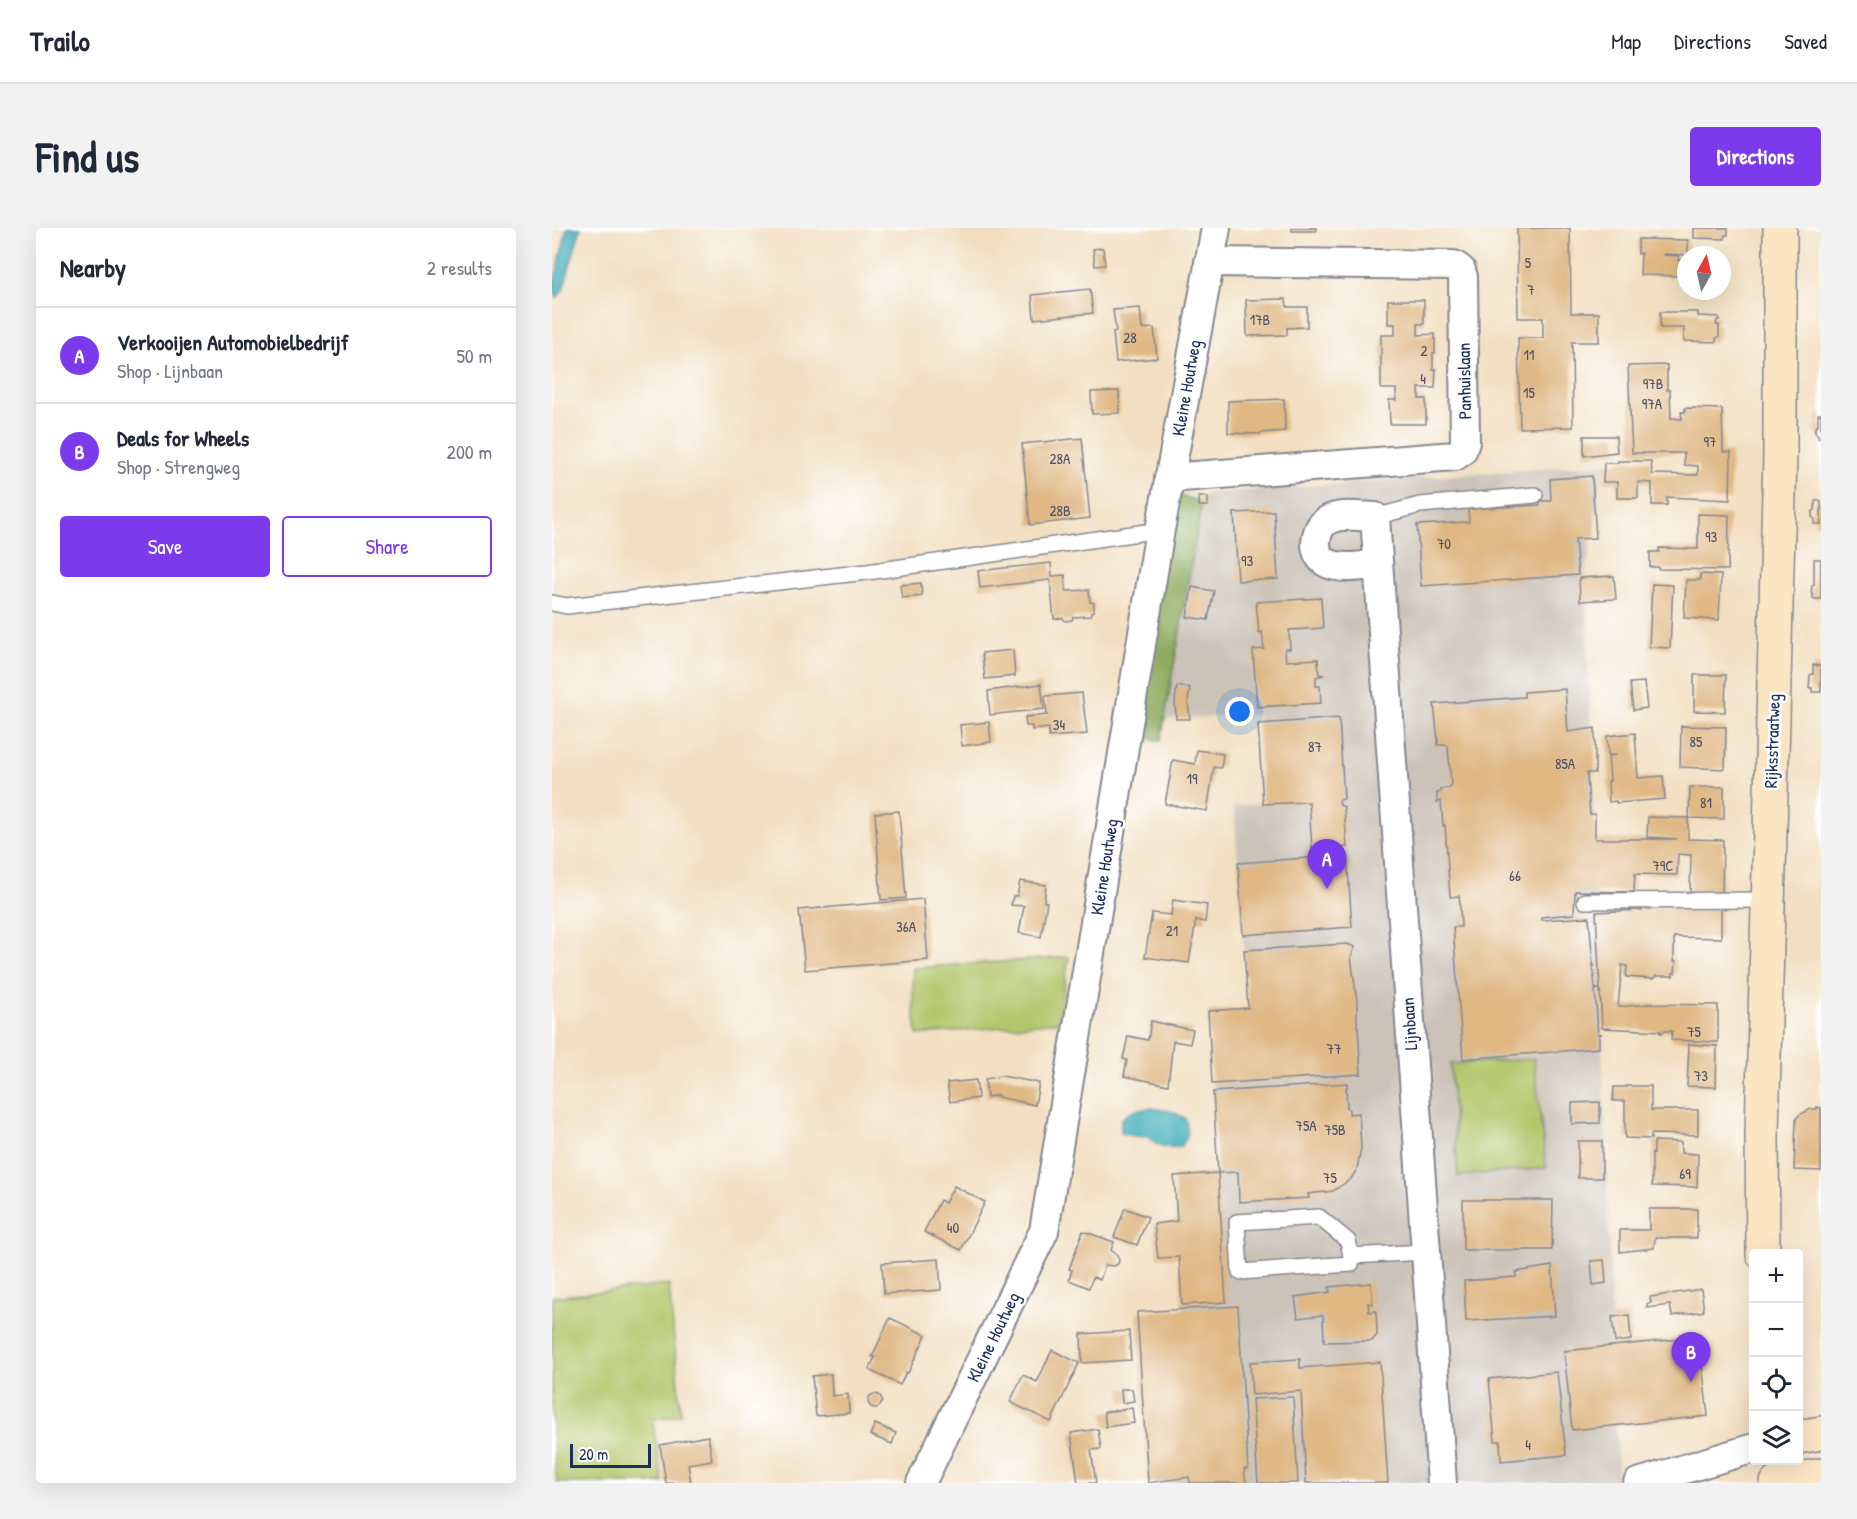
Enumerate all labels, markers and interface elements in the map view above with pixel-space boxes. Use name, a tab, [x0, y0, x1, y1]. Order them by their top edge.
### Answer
text: Trailo	[30, 22, 90, 60]
text: Map	[1611, 27, 1641, 56]
text: Directions	[1674, 27, 1751, 56]
text: Saved	[1784, 27, 1827, 56]
button: Directions	[1690, 127, 1821, 186]
text: Find us	[36, 128, 139, 185]
north arrow	[1677, 246, 1731, 300]
text: Nearby	[60, 250, 126, 285]
house number: 5	[1525, 252, 1532, 273]
text: 2 results	[427, 254, 492, 281]
house number: 7	[1527, 279, 1535, 300]
house number: 17B	[1250, 309, 1270, 330]
text: Verkooijen Automobielbedrijf	[117, 327, 349, 357]
house number: 28	[1123, 327, 1137, 348]
street label: Kleine Houtweg	[1165, 338, 1207, 438]
house number: 2	[1420, 340, 1428, 361]
text: A	[75, 342, 84, 369]
text: 50 m	[456, 342, 492, 369]
street label: Panhuislaan	[1451, 342, 1477, 420]
house number: 11	[1524, 344, 1534, 365]
text: Shop · Lijnbaan	[117, 357, 223, 384]
house number: 4	[1420, 368, 1426, 389]
house number: 97B	[1643, 373, 1663, 394]
house number: 15	[1523, 382, 1536, 403]
house number: 97A	[1642, 393, 1663, 414]
text: Deals for Wheels	[117, 423, 249, 453]
house number: 97	[1704, 431, 1716, 452]
text: B	[74, 438, 85, 465]
text: 200 m	[447, 438, 492, 465]
house number: 28A	[1050, 448, 1071, 469]
text: Shop · Strengweg	[117, 453, 240, 480]
house number: 28B	[1049, 500, 1071, 521]
button: Save	[60, 516, 270, 577]
button: Share	[282, 516, 492, 577]
house number: 93	[1705, 526, 1717, 547]
house number: 70	[1437, 533, 1451, 554]
house number: 93	[1241, 550, 1253, 571]
street label: Rijksstraatweg	[1758, 693, 1786, 789]
your location	[1225, 697, 1254, 726]
house number: 34	[1053, 714, 1066, 735]
house number: 85	[1690, 731, 1703, 752]
house number: 87	[1308, 736, 1322, 757]
house number: 85A	[1555, 753, 1576, 774]
house number: 19	[1187, 768, 1198, 789]
house number: 81	[1700, 792, 1712, 813]
street label: Kleine Houtweg	[1084, 817, 1124, 917]
pin: A	[1308, 840, 1346, 889]
house number: 79C	[1652, 855, 1674, 876]
house number: 66	[1509, 865, 1521, 886]
house number: 36A	[896, 916, 917, 937]
house number: 21	[1166, 920, 1178, 941]
street label: Lijnbaan	[1395, 997, 1423, 1051]
house number: 75	[1687, 1021, 1702, 1042]
house number: 77	[1327, 1038, 1341, 1059]
house number: 73	[1694, 1065, 1708, 1086]
house number: 75A	[1295, 1115, 1317, 1136]
house number: 75B	[1324, 1119, 1346, 1140]
house number: 69	[1679, 1163, 1691, 1184]
house number: 75	[1323, 1167, 1338, 1188]
house number: 40	[947, 1217, 959, 1238]
map controls	[1749, 1249, 1803, 1465]
button: +	[1749, 1249, 1803, 1303]
street label: Kleine Houtweg	[960, 1288, 1026, 1386]
button: −	[1749, 1303, 1803, 1357]
pin: B	[1672, 1332, 1710, 1382]
button: locate	[1749, 1357, 1803, 1411]
button: layers	[1749, 1411, 1803, 1465]
house number: 4	[1525, 1434, 1531, 1455]
scale bar	[570, 1441, 651, 1468]
text: 20 m	[579, 1443, 608, 1465]

